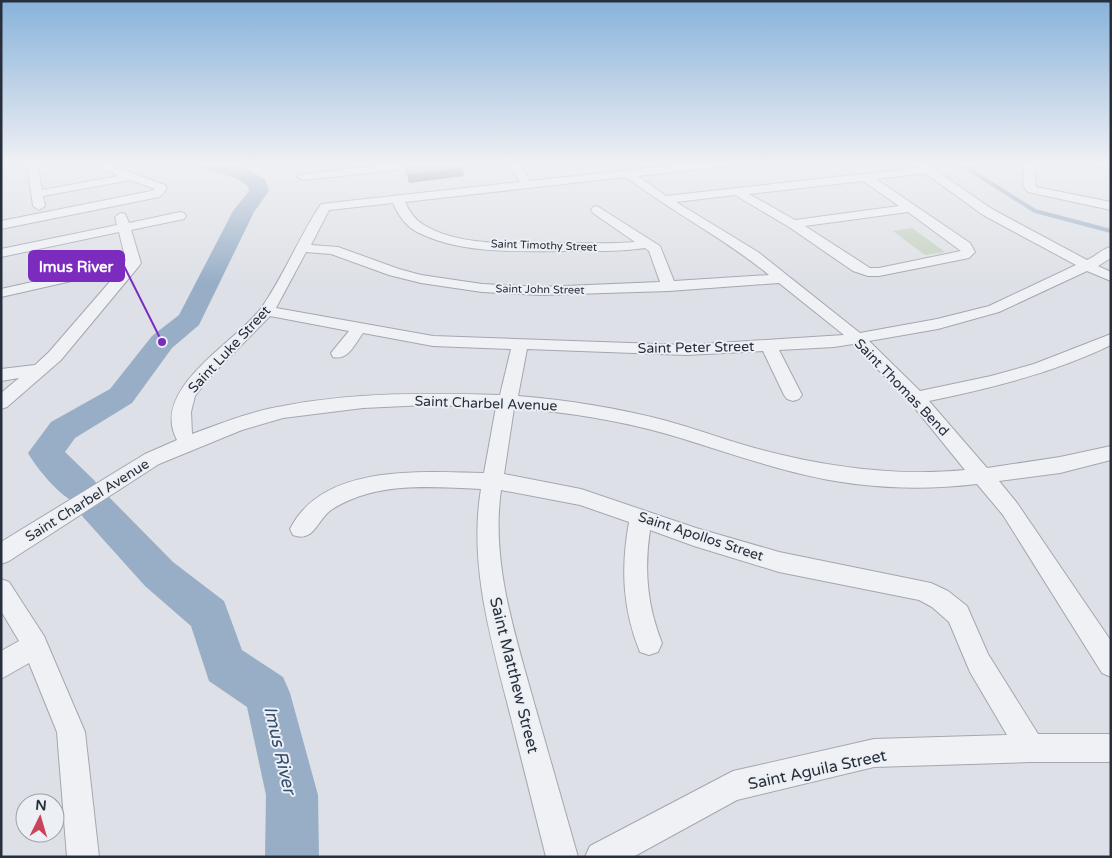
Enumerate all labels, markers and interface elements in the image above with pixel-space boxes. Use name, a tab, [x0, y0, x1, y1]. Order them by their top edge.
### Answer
street label: Saint Timothy Street	[491, 237, 597, 254]
callout: Imus River	[29, 251, 124, 281]
text: Imus River	[39, 258, 114, 276]
street label: Saint John Street	[495, 282, 585, 297]
street label: Saint Luke Street	[185, 302, 275, 396]
street label: Saint Thomas Bend	[851, 335, 952, 440]
street label: Saint Peter Street	[638, 338, 755, 357]
street label: Saint Charbel Avenue	[414, 393, 558, 414]
street label: Saint Charbel Avenue	[22, 455, 152, 545]
street label: Saint Apollos Street	[636, 508, 766, 565]
street label: Saint Matthew Street	[485, 595, 543, 755]
water label: Imus River	[259, 704, 301, 798]
street label: Saint Aguila Street	[746, 746, 888, 794]
north arrow	[15, 793, 65, 843]
text: N	[35, 797, 47, 815]

